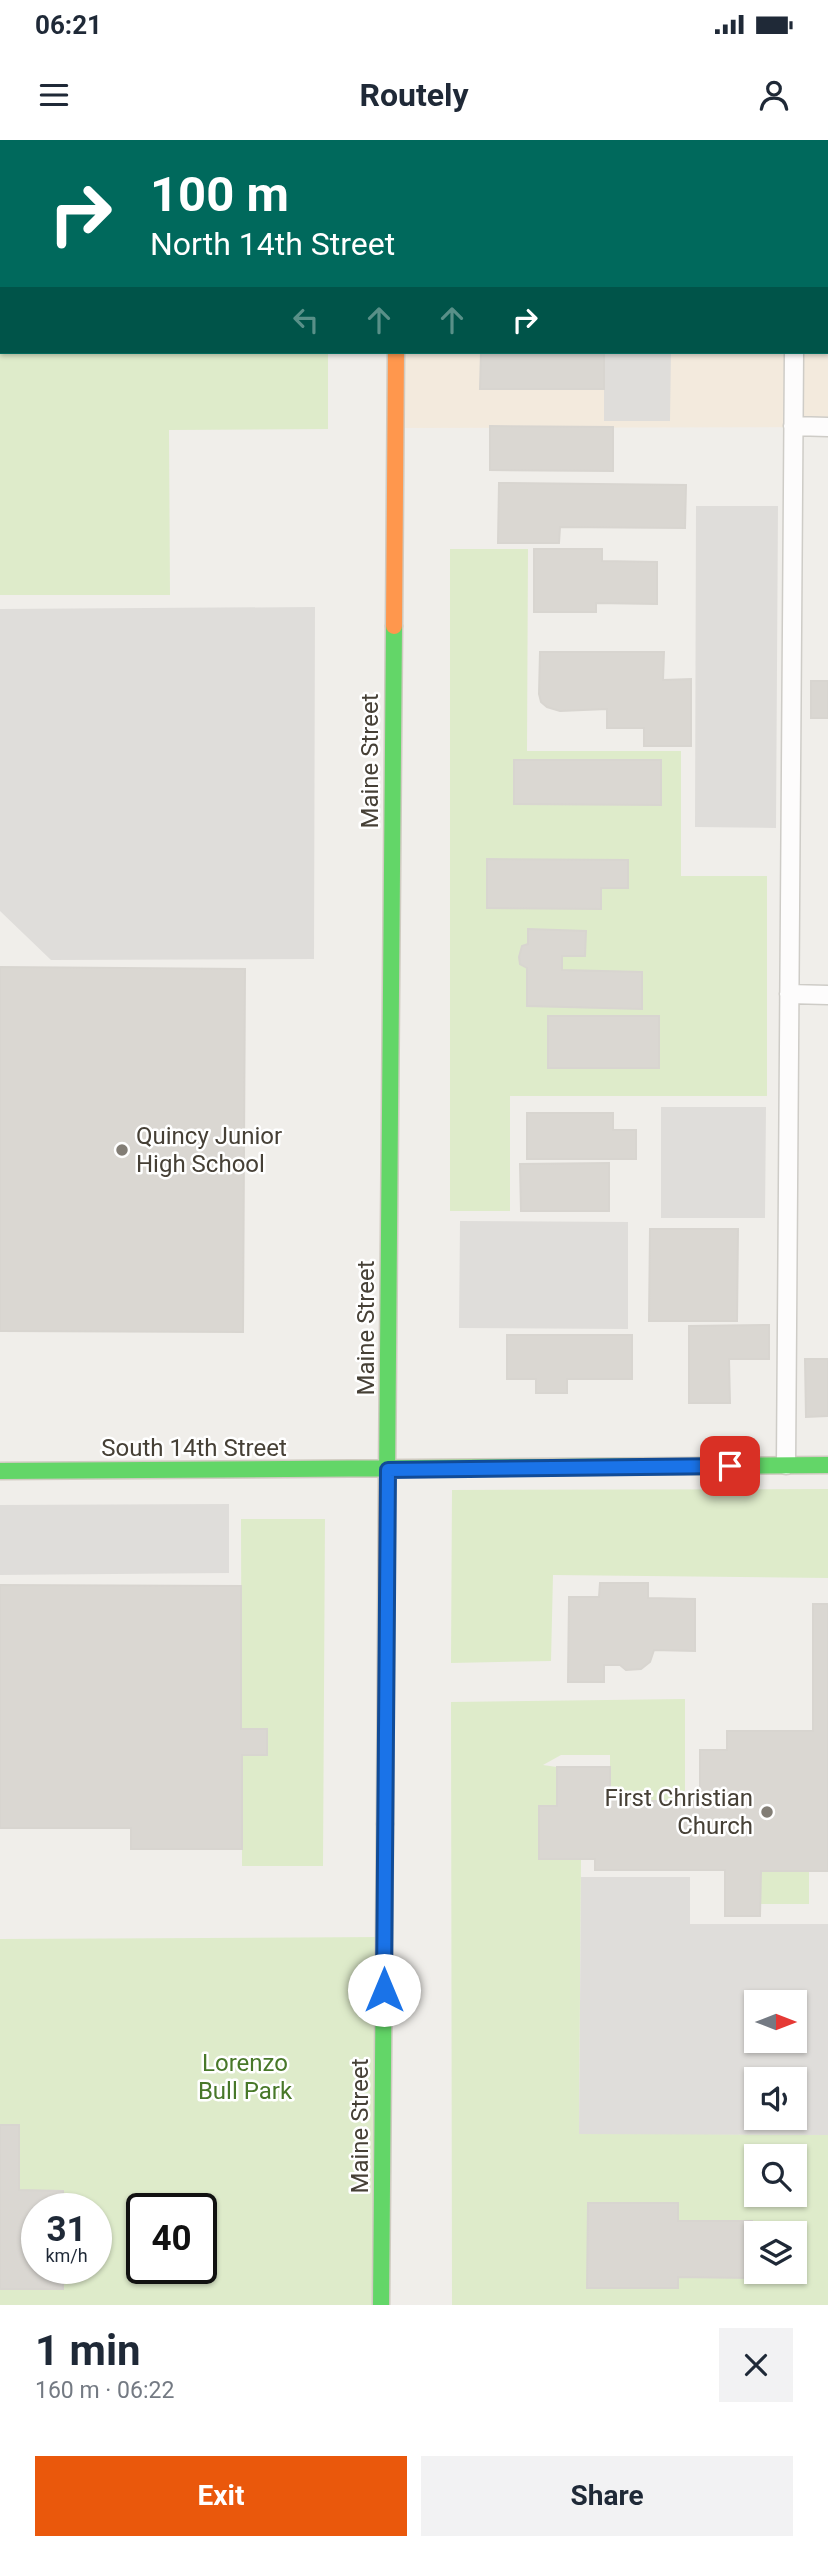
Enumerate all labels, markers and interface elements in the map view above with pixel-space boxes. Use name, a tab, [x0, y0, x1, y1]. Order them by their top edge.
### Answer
text: 06:21	[35, 10, 102, 40]
icon: menu	[35, 76, 73, 114]
text: Routely	[359, 76, 469, 114]
icon: person	[755, 76, 793, 114]
text: 100 m	[150, 166, 289, 223]
icon: right	[35, 168, 126, 259]
text: North 14th Street	[150, 225, 395, 263]
icon: left	[287, 301, 325, 339]
icon: ahead	[360, 301, 398, 339]
icon: ahead	[433, 301, 471, 339]
icon: right	[506, 301, 544, 339]
street label: Maine Street	[356, 693, 384, 829]
place label: Quincy Junior High School	[136, 1122, 282, 1178]
marker: Quincy Junior High School	[114, 1142, 130, 1158]
street label: Maine Street	[352, 1260, 380, 1396]
street label: South 14th Street	[101, 1434, 287, 1462]
pin	[700, 1436, 760, 1496]
icon: arrive	[711, 1447, 749, 1485]
place label: First Christian Church	[604, 1784, 753, 1840]
marker: First Christian Church	[759, 1804, 775, 1820]
position arrow	[347, 1953, 421, 2027]
north arrow	[744, 1990, 807, 2053]
map controls	[744, 1990, 807, 2284]
park label: Lorenzo Bull Park	[198, 2049, 293, 2105]
street label: Maine Street	[346, 2058, 374, 2194]
button: sound	[744, 2067, 807, 2130]
button: search	[744, 2144, 807, 2207]
speed limit sign: 40	[126, 2193, 217, 2284]
text: 31	[46, 2209, 87, 2250]
button: layers	[744, 2221, 807, 2284]
text: km/h	[45, 2245, 88, 2266]
text: 1 min	[35, 2326, 141, 2375]
button: close	[719, 2328, 793, 2402]
text: 160 m · 06:22	[35, 2377, 174, 2404]
button: Exit	[35, 2456, 407, 2536]
button: Share	[421, 2456, 793, 2536]

